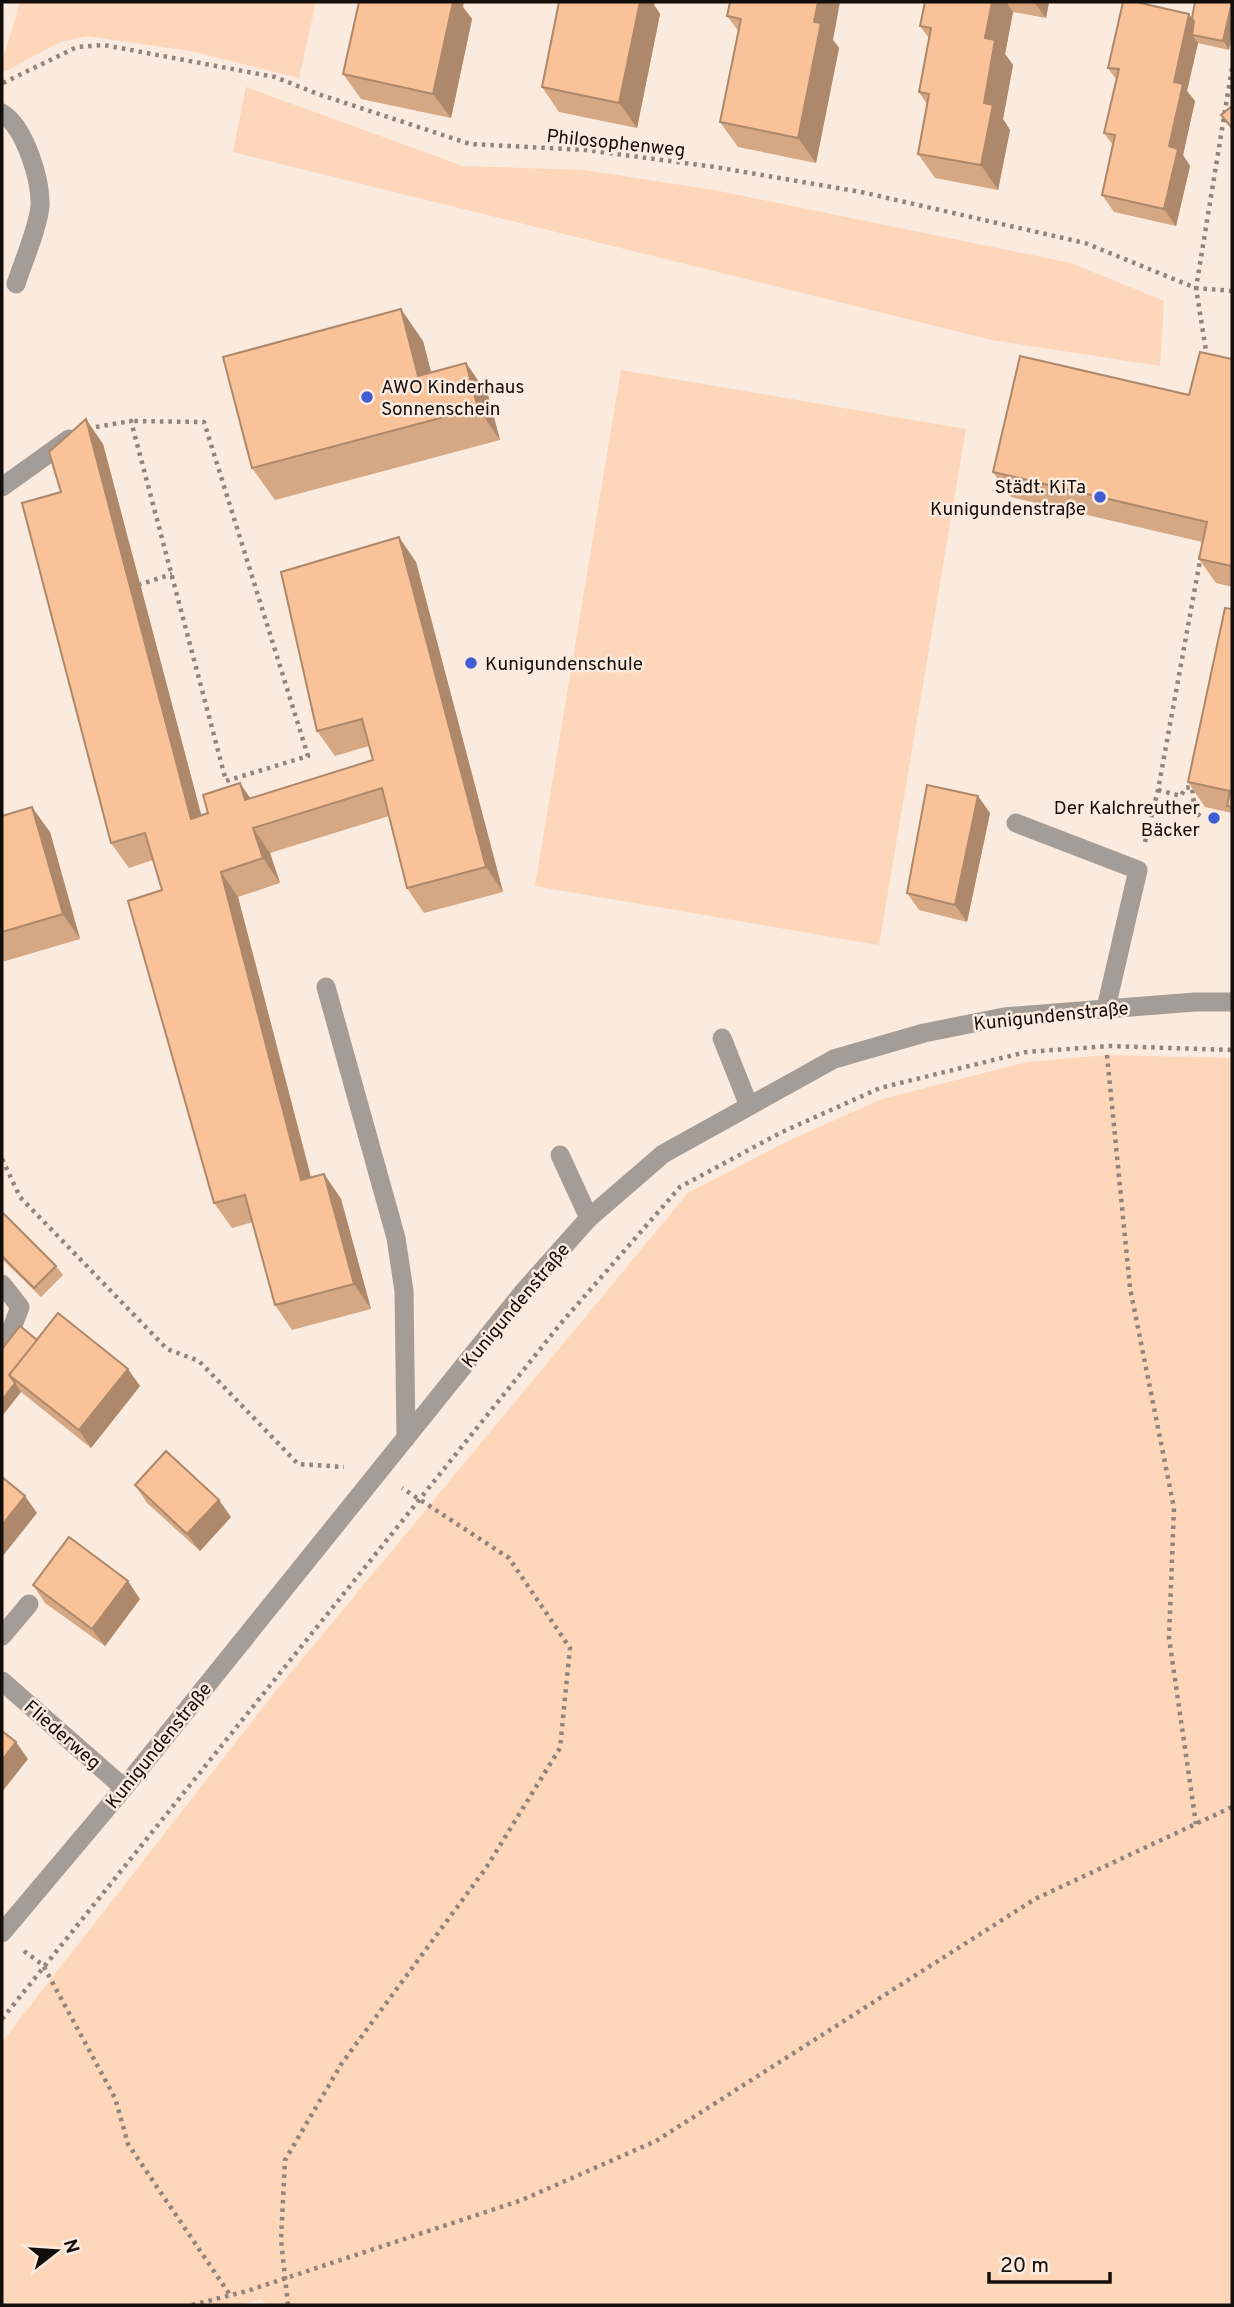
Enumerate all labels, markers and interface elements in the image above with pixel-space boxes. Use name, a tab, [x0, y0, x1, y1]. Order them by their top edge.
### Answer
street label: Philosophenweg	[545, 125, 686, 163]
place label: AWO Kinderhaus Sonnenschein	[381, 376, 524, 422]
marker: AWO Kinderhaus Sonnenschein	[359, 389, 375, 405]
place label: Städt. KiTa Kunigundenstraße	[930, 476, 1086, 522]
marker: Städt. KiTa Kunigundenstraße	[1092, 489, 1108, 505]
place label: Kunigundenschule	[485, 653, 643, 677]
marker: Kunigundenschule	[463, 655, 479, 671]
place label: Der Kalchreuther Bäcker	[1054, 797, 1201, 843]
marker: Der Kalchreuther Bäcker	[1206, 810, 1222, 826]
street label: Kunigundenstraße	[972, 997, 1130, 1037]
street label: Kunigundenstraße	[457, 1239, 576, 1374]
street label: Kunigundenstraße	[101, 1678, 218, 1814]
street label: Fliederweg	[18, 1696, 105, 1775]
north arrow	[21, 2216, 91, 2286]
text: N	[57, 2237, 84, 2257]
scale bar	[989, 2240, 1110, 2284]
text: 20 m	[1000, 2253, 1049, 2280]

